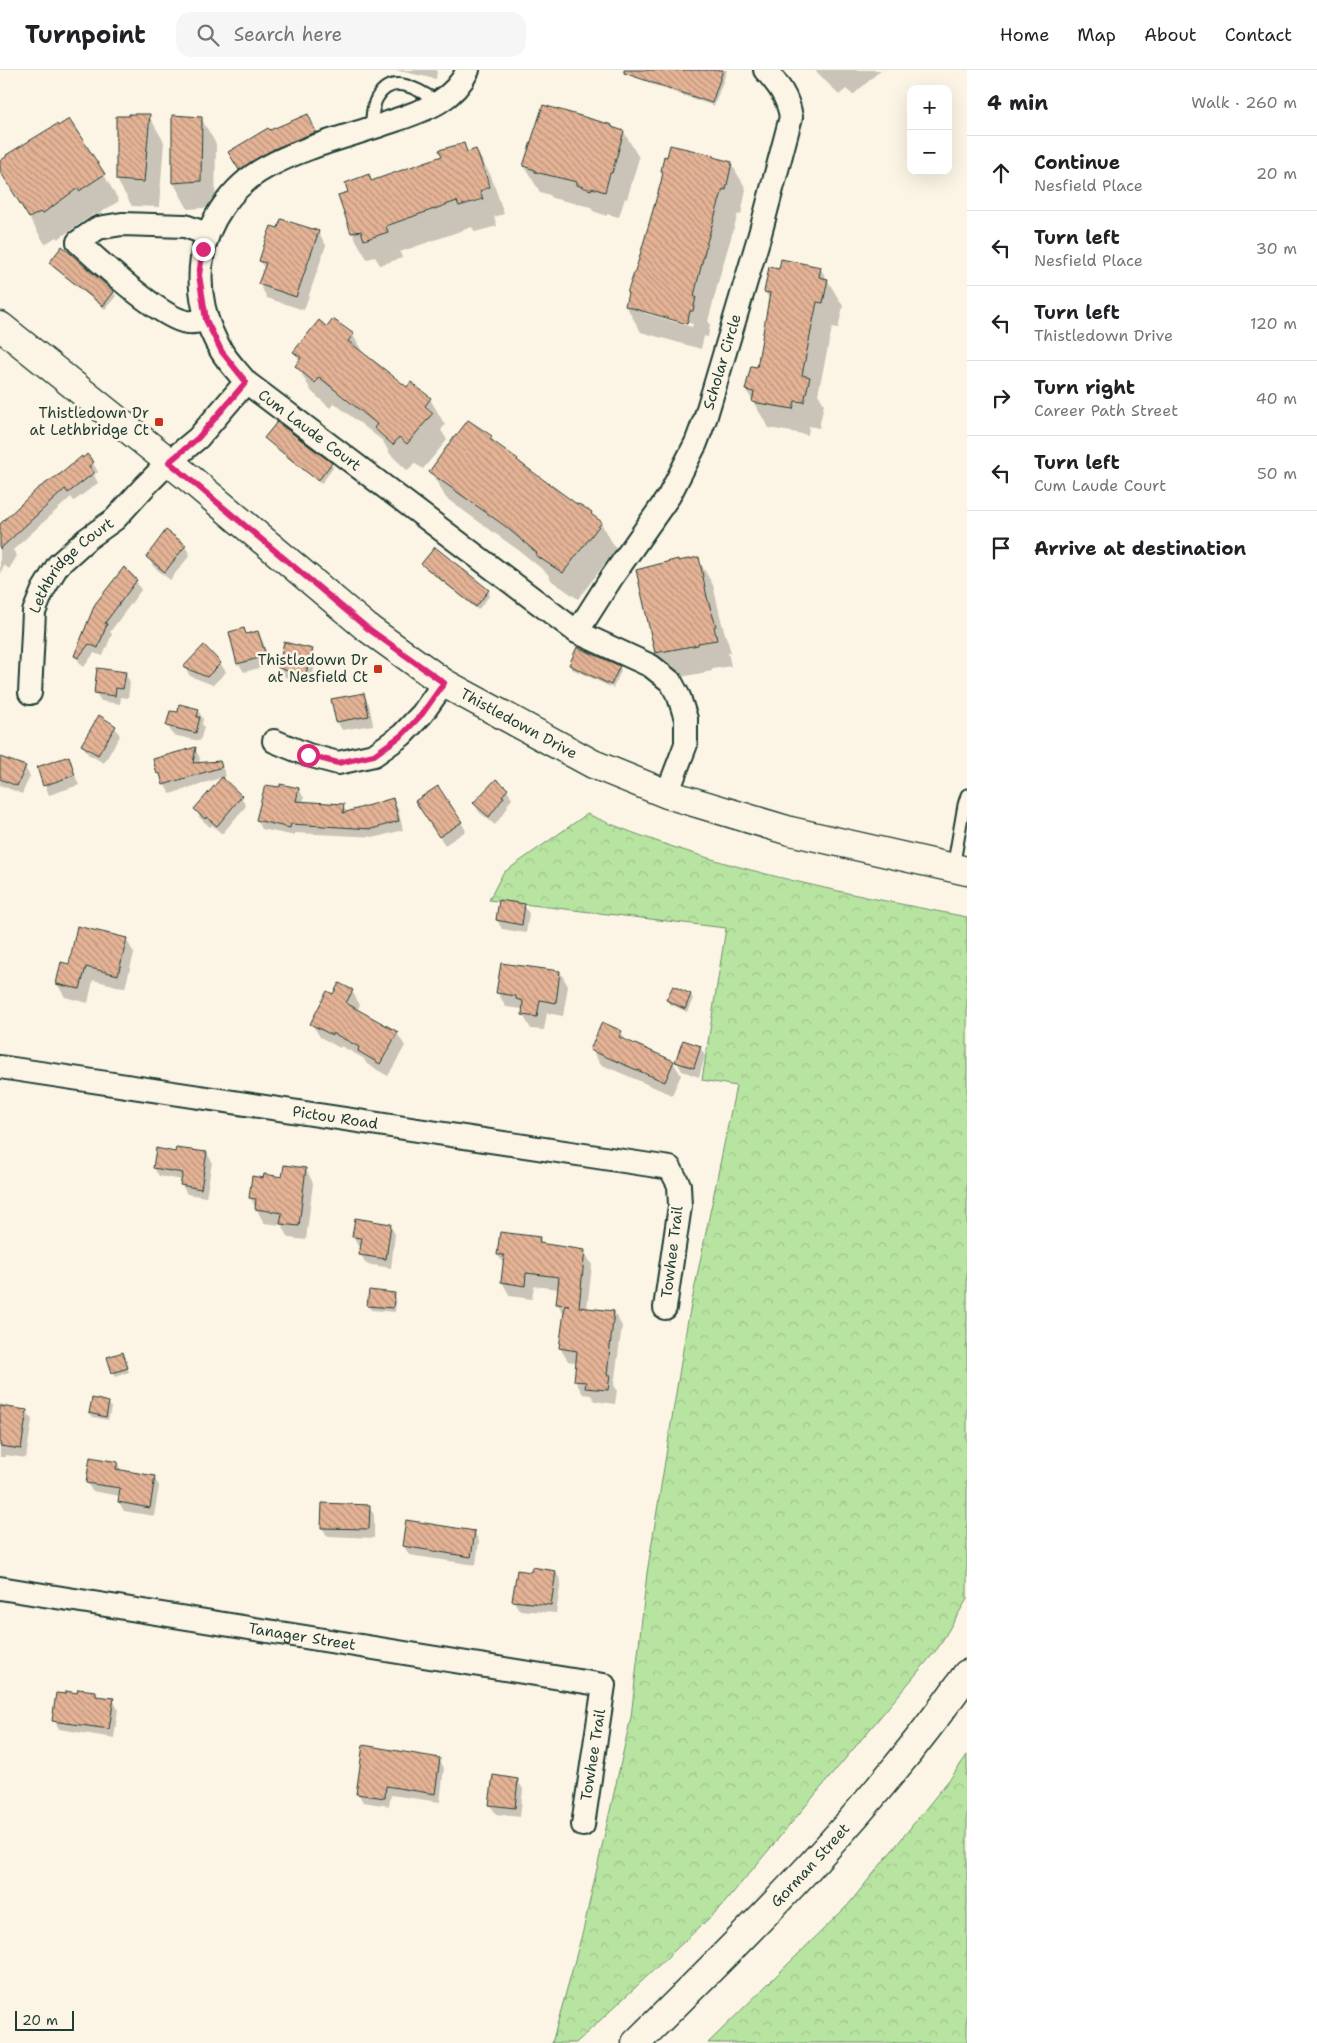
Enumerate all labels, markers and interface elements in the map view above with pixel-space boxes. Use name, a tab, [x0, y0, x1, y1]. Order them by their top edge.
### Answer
search box	[176, 12, 526, 57]
text: Turnpoint	[25, 19, 146, 51]
icon: search	[194, 21, 222, 49]
text: Search here	[234, 22, 342, 47]
text: Home	[1000, 23, 1049, 47]
text: Map	[1077, 23, 1116, 47]
text: About	[1144, 23, 1197, 47]
text: Contact	[1225, 23, 1292, 47]
map controls	[907, 85, 952, 175]
button: +	[907, 85, 952, 130]
text: 4 min	[987, 89, 1048, 117]
text: Walk · 260 m	[1191, 92, 1297, 113]
button: −	[907, 130, 952, 175]
text: Continue	[1034, 150, 1120, 175]
icon: ahead	[987, 159, 1015, 187]
text: 20 m	[1256, 163, 1297, 184]
text: Nesfield Place	[1034, 175, 1143, 196]
text: Turn left	[1034, 225, 1120, 250]
icon: left	[987, 234, 1015, 262]
route end	[192, 238, 215, 261]
text: 30 m	[1256, 238, 1297, 259]
text: Nesfield Place	[1034, 250, 1143, 271]
text: Turn left	[1034, 300, 1120, 325]
icon: left	[987, 309, 1015, 337]
street label: Scholar Circle	[698, 312, 746, 412]
text: 120 m	[1250, 313, 1297, 334]
text: Thistledown Drive	[1034, 325, 1173, 346]
text: Turn right	[1034, 375, 1135, 400]
icon: right	[987, 384, 1015, 412]
street label: Cum Laude Court	[254, 385, 365, 475]
text: 40 m	[1255, 388, 1297, 409]
text: Career Path Street	[1034, 400, 1178, 421]
place label: Thistledown Dr at Lethbridge Ct	[29, 403, 149, 440]
marker: Thistledown Dr at Lethbridge Ct	[153, 416, 165, 428]
text: Turn left	[1034, 450, 1120, 475]
icon: left	[987, 459, 1015, 487]
text: 50 m	[1257, 463, 1297, 484]
text: Cum Laude Court	[1034, 475, 1166, 496]
street label: Lethbridge Court	[25, 513, 118, 616]
icon: arrive	[987, 534, 1015, 562]
text: Arrive at destination	[1034, 536, 1246, 561]
place label: Thistledown Dr at Nesfield Ct	[258, 650, 368, 687]
marker: Thistledown Dr at Nesfield Ct	[372, 663, 384, 675]
street label: Thistledown Drive	[457, 684, 581, 764]
route start	[297, 744, 320, 767]
street label: Pictou Road	[291, 1101, 380, 1134]
street label: Towhee Trail	[656, 1204, 688, 1299]
street label: Tanager Street	[247, 1618, 357, 1655]
street label: Towhee Trail	[576, 1707, 610, 1802]
street label: Gorman Street	[767, 1819, 854, 1912]
scale bar	[15, 2008, 74, 2031]
text: 20 m	[22, 2011, 58, 2029]

